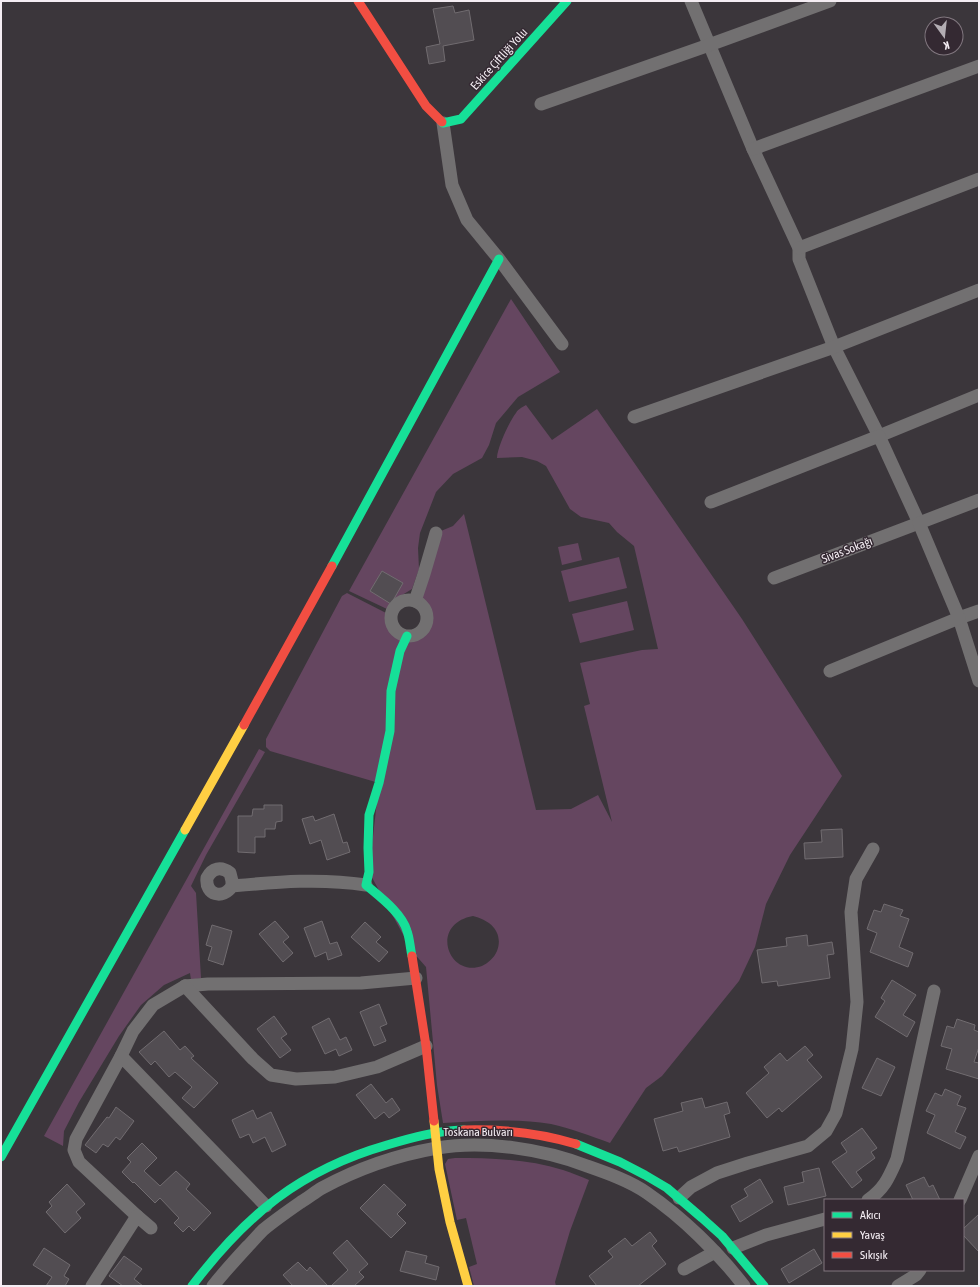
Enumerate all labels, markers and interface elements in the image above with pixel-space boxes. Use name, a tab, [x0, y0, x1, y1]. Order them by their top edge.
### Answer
north arrow	[924, 16, 964, 56]
street label: Eskice Çiftliği Yolu	[468, 25, 531, 93]
text: K	[942, 39, 951, 52]
street label: Sivas Sokağı	[819, 534, 875, 566]
street label: Toskana Bulvarı	[443, 1125, 513, 1139]
legend	[824, 1199, 964, 1271]
text: Akıcı	[860, 1208, 881, 1222]
text: Yavaş	[860, 1228, 885, 1242]
text: Sıkışık	[860, 1248, 888, 1262]

